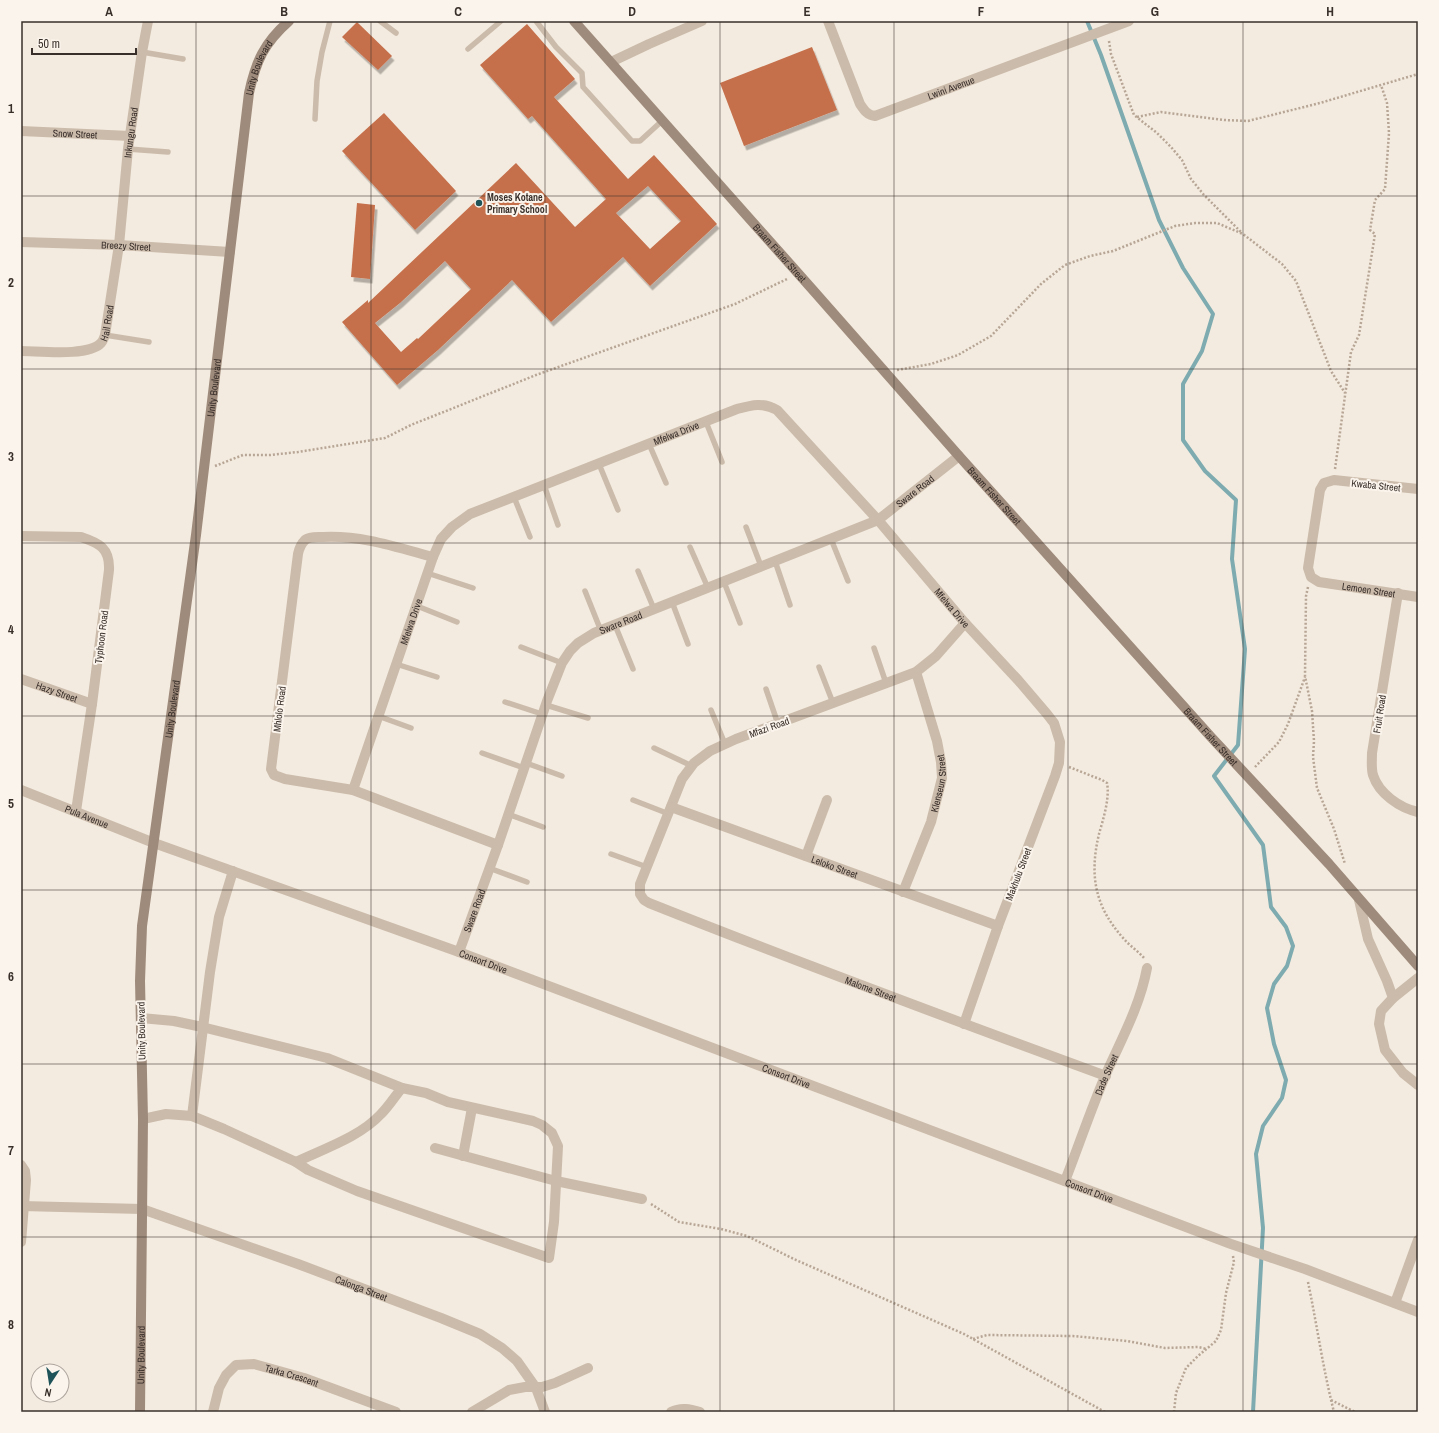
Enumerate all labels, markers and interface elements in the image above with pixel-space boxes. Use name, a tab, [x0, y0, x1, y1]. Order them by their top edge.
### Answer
text: A	[105, 3, 113, 20]
text: B	[280, 3, 288, 20]
text: C	[454, 3, 462, 20]
text: D	[628, 3, 636, 20]
text: E	[803, 3, 811, 20]
text: F	[978, 3, 985, 20]
text: G	[1151, 3, 1159, 20]
text: H	[1326, 3, 1334, 20]
scale bar	[32, 30, 136, 56]
text: 50 m	[38, 36, 60, 52]
street label: Unity Boulevard	[243, 38, 276, 97]
street label: Lwini Avenue	[926, 73, 977, 103]
text: 1	[8, 100, 14, 117]
street label: Inkungu Road	[121, 106, 141, 159]
street label: Snow Street	[52, 126, 98, 142]
place label: Moses Kotane Primary School	[487, 191, 547, 216]
marker: Moses Kotane Primary School	[474, 198, 484, 208]
street label: Braam Fisher Street	[750, 221, 809, 286]
street label: Breezy Street	[101, 238, 152, 254]
text: 2	[8, 274, 14, 291]
street label: Hail Road	[97, 304, 117, 343]
street label: Unity Boulevard	[204, 358, 224, 418]
street label: Mfelwa Drive	[652, 418, 701, 448]
text: 3	[8, 448, 14, 465]
street label: Braam Fisher Street	[965, 464, 1024, 528]
street label: Sware Road	[893, 472, 937, 510]
street label: Kwaba Street	[1351, 476, 1402, 495]
street label: Lemoen Street	[1341, 580, 1397, 601]
street label: Mfelwa Drive	[931, 586, 972, 631]
street label: Mfelwa Drive	[397, 597, 425, 647]
street label: Sware Road	[597, 609, 644, 637]
street label: Typhoon Road	[92, 610, 111, 664]
text: 4	[8, 621, 14, 638]
street label: Hazy Street	[34, 679, 80, 706]
street label: Unity Boulevard	[162, 679, 183, 739]
street label: Mhlolo Road	[270, 685, 289, 733]
street label: Fruit Road	[1370, 694, 1389, 734]
street label: Braam Fisher Street	[1181, 705, 1241, 769]
street label: Mfazi Road	[747, 714, 791, 741]
street label: Klenseun Street	[928, 753, 949, 814]
text: 5	[8, 795, 14, 812]
street label: Pula Avenue	[63, 802, 111, 831]
street label: Makhulu Street	[1003, 845, 1035, 902]
street label: Leloko Street	[809, 853, 860, 882]
street label: Sware Road	[461, 887, 488, 934]
street label: Consort Drive	[457, 947, 509, 977]
text: 6	[8, 968, 14, 985]
street label: Malome Street	[843, 974, 898, 1005]
street label: Unity Boulevard	[134, 1002, 149, 1060]
street label: Dade Street	[1092, 1052, 1121, 1097]
street label: Consort Drive	[760, 1061, 813, 1091]
text: 7	[8, 1142, 14, 1159]
street label: Consort Drive	[1063, 1176, 1116, 1206]
street label: Calonga Street	[333, 1273, 390, 1304]
text: 8	[8, 1316, 14, 1333]
street label: Unity Boulevard	[134, 1326, 148, 1384]
street label: Tarka Crescent	[263, 1361, 321, 1390]
north arrow	[30, 1363, 70, 1403]
text: N	[43, 1385, 53, 1400]

